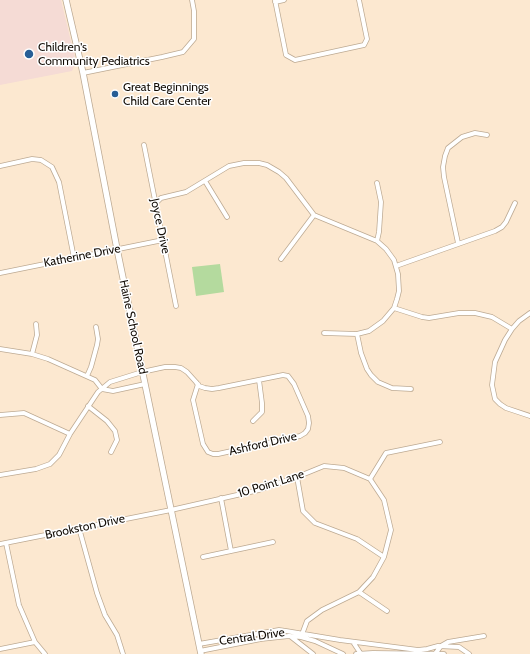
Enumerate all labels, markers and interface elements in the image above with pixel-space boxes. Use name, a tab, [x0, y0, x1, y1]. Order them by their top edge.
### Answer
place label: Children's Community Pediatrics	[38, 40, 150, 68]
marker: Children's Community Pediatrics	[23, 48, 35, 60]
place label: Great Beginnings Child Care Center	[123, 80, 211, 108]
marker: Great Beginnings Child Care Center	[110, 89, 120, 99]
street label: Joyce Drive	[147, 197, 173, 255]
street label: Katherine Drive	[42, 241, 122, 271]
street label: Haine School Road	[116, 279, 150, 375]
street label: Ashford Drive	[228, 429, 298, 459]
street label: 10 Point Lane	[236, 467, 306, 501]
street label: Brookston Drive	[44, 512, 126, 542]
street label: Central Drive	[218, 625, 286, 649]

